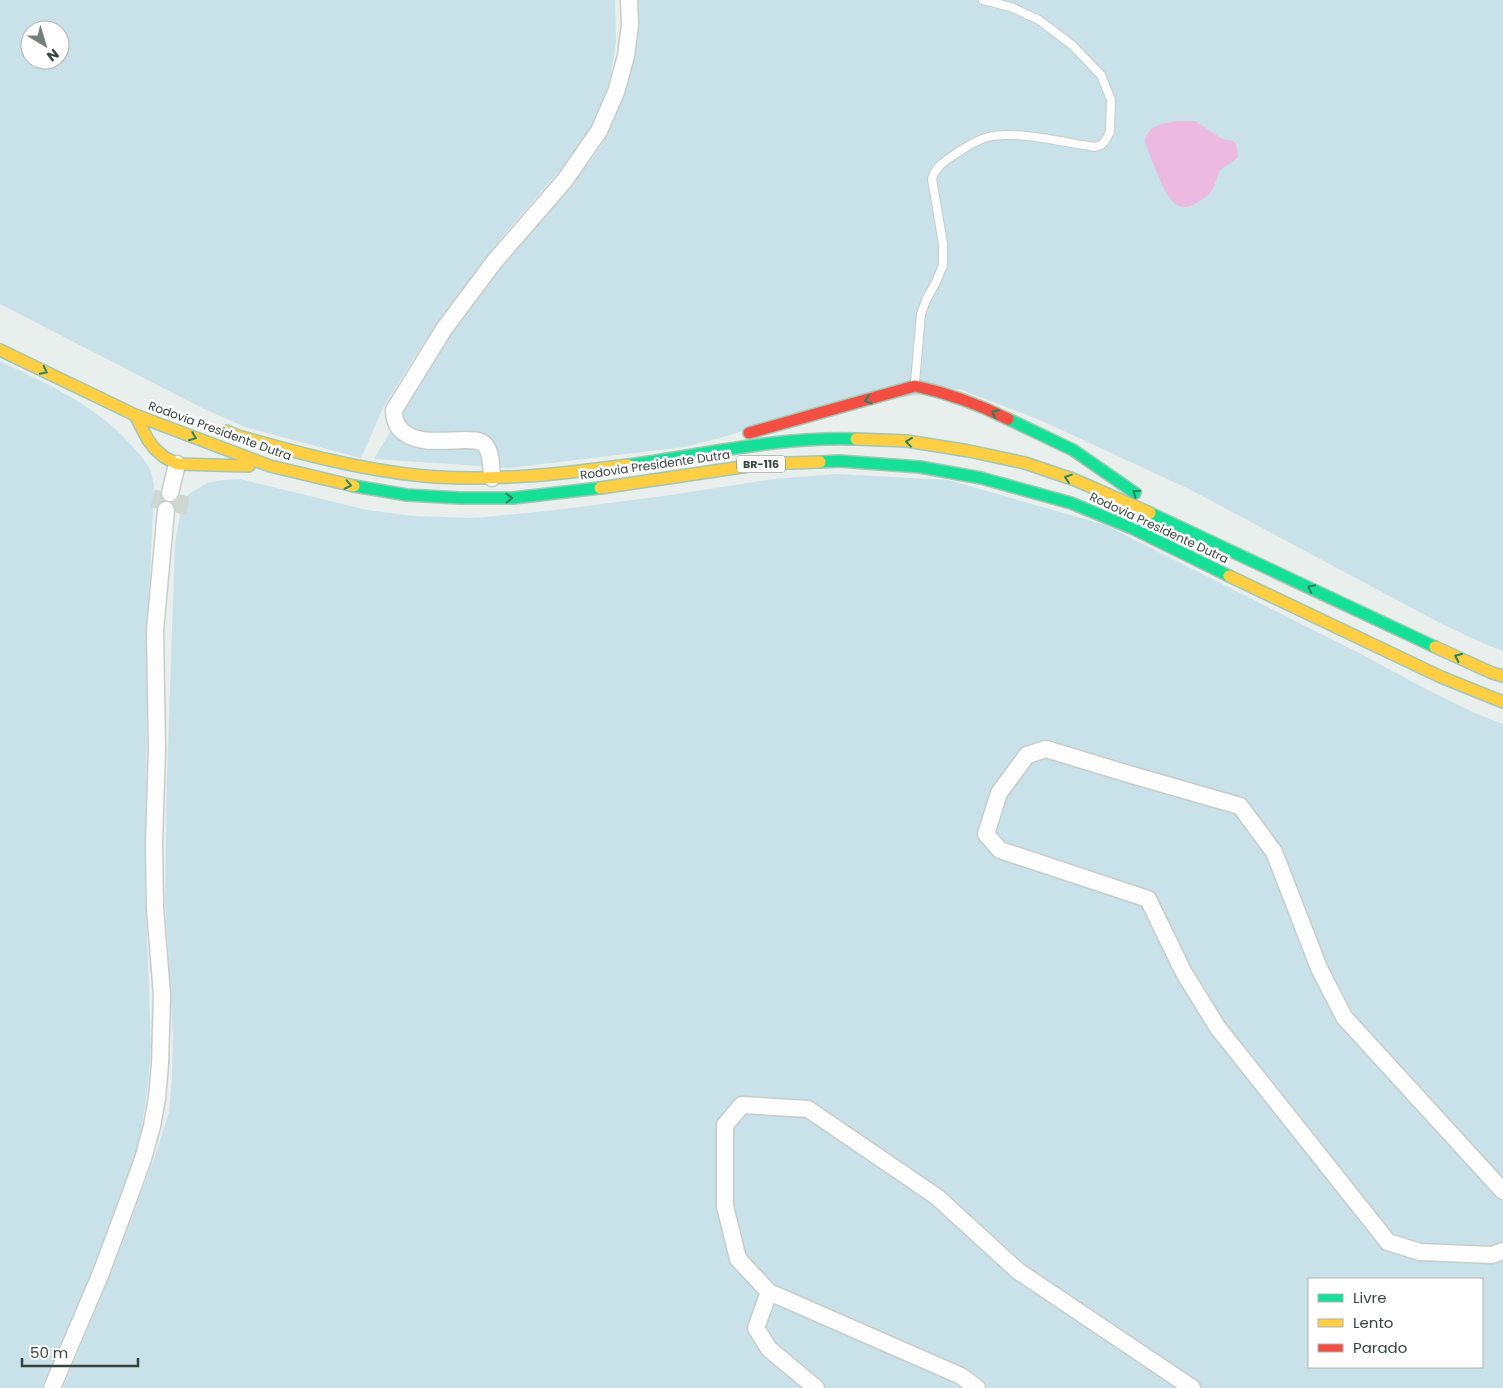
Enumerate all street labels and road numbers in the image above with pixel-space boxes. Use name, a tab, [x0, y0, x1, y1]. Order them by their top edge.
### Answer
street label: Rodovia Presidente Dutra	[146, 397, 294, 464]
street label: Rodovia Presidente Dutra	[579, 446, 731, 483]
road number: BR-116	[737, 456, 785, 472]
street label: Rodovia Presidente Dutra	[1087, 488, 1231, 567]

